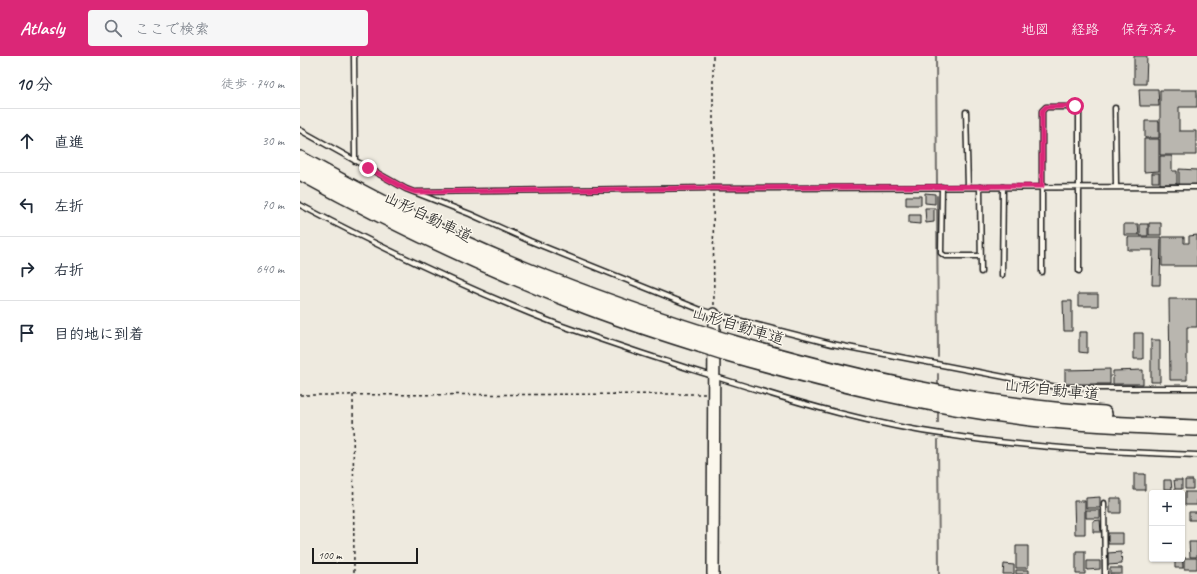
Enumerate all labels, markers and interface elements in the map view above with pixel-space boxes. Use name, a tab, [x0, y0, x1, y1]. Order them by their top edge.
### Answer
search box	[88, 10, 368, 46]
text: Atlasly	[20, 16, 64, 40]
icon: search	[102, 17, 124, 39]
text: ここで検索	[134, 20, 209, 39]
text: 地図	[1021, 21, 1049, 38]
text: 経路	[1071, 21, 1099, 38]
text: 保存済み	[1121, 21, 1177, 38]
text: 10 分	[16, 74, 52, 95]
text: 徒歩 · 740 m	[221, 76, 284, 92]
route start	[1066, 97, 1084, 115]
icon: ahead	[16, 130, 38, 152]
text: 直進	[54, 133, 84, 152]
text: 30 m	[262, 133, 284, 149]
route end	[359, 159, 377, 177]
street label: 山形自動車道	[380, 187, 476, 247]
icon: left	[16, 194, 38, 216]
text: 左折	[54, 197, 84, 216]
text: 70 m	[262, 197, 284, 213]
icon: right	[16, 258, 38, 280]
text: 右折	[54, 261, 84, 280]
text: 640 m	[256, 261, 284, 277]
street label: 山形自動車道	[689, 302, 787, 350]
icon: arrive	[16, 322, 38, 344]
text: 目的地に到着	[54, 325, 144, 344]
street label: 山形自動車道	[1003, 375, 1101, 405]
map controls	[1149, 490, 1185, 562]
button: +	[1149, 490, 1185, 526]
button: −	[1149, 526, 1185, 562]
scale bar	[312, 546, 418, 565]
text: 100 m	[318, 548, 342, 562]

